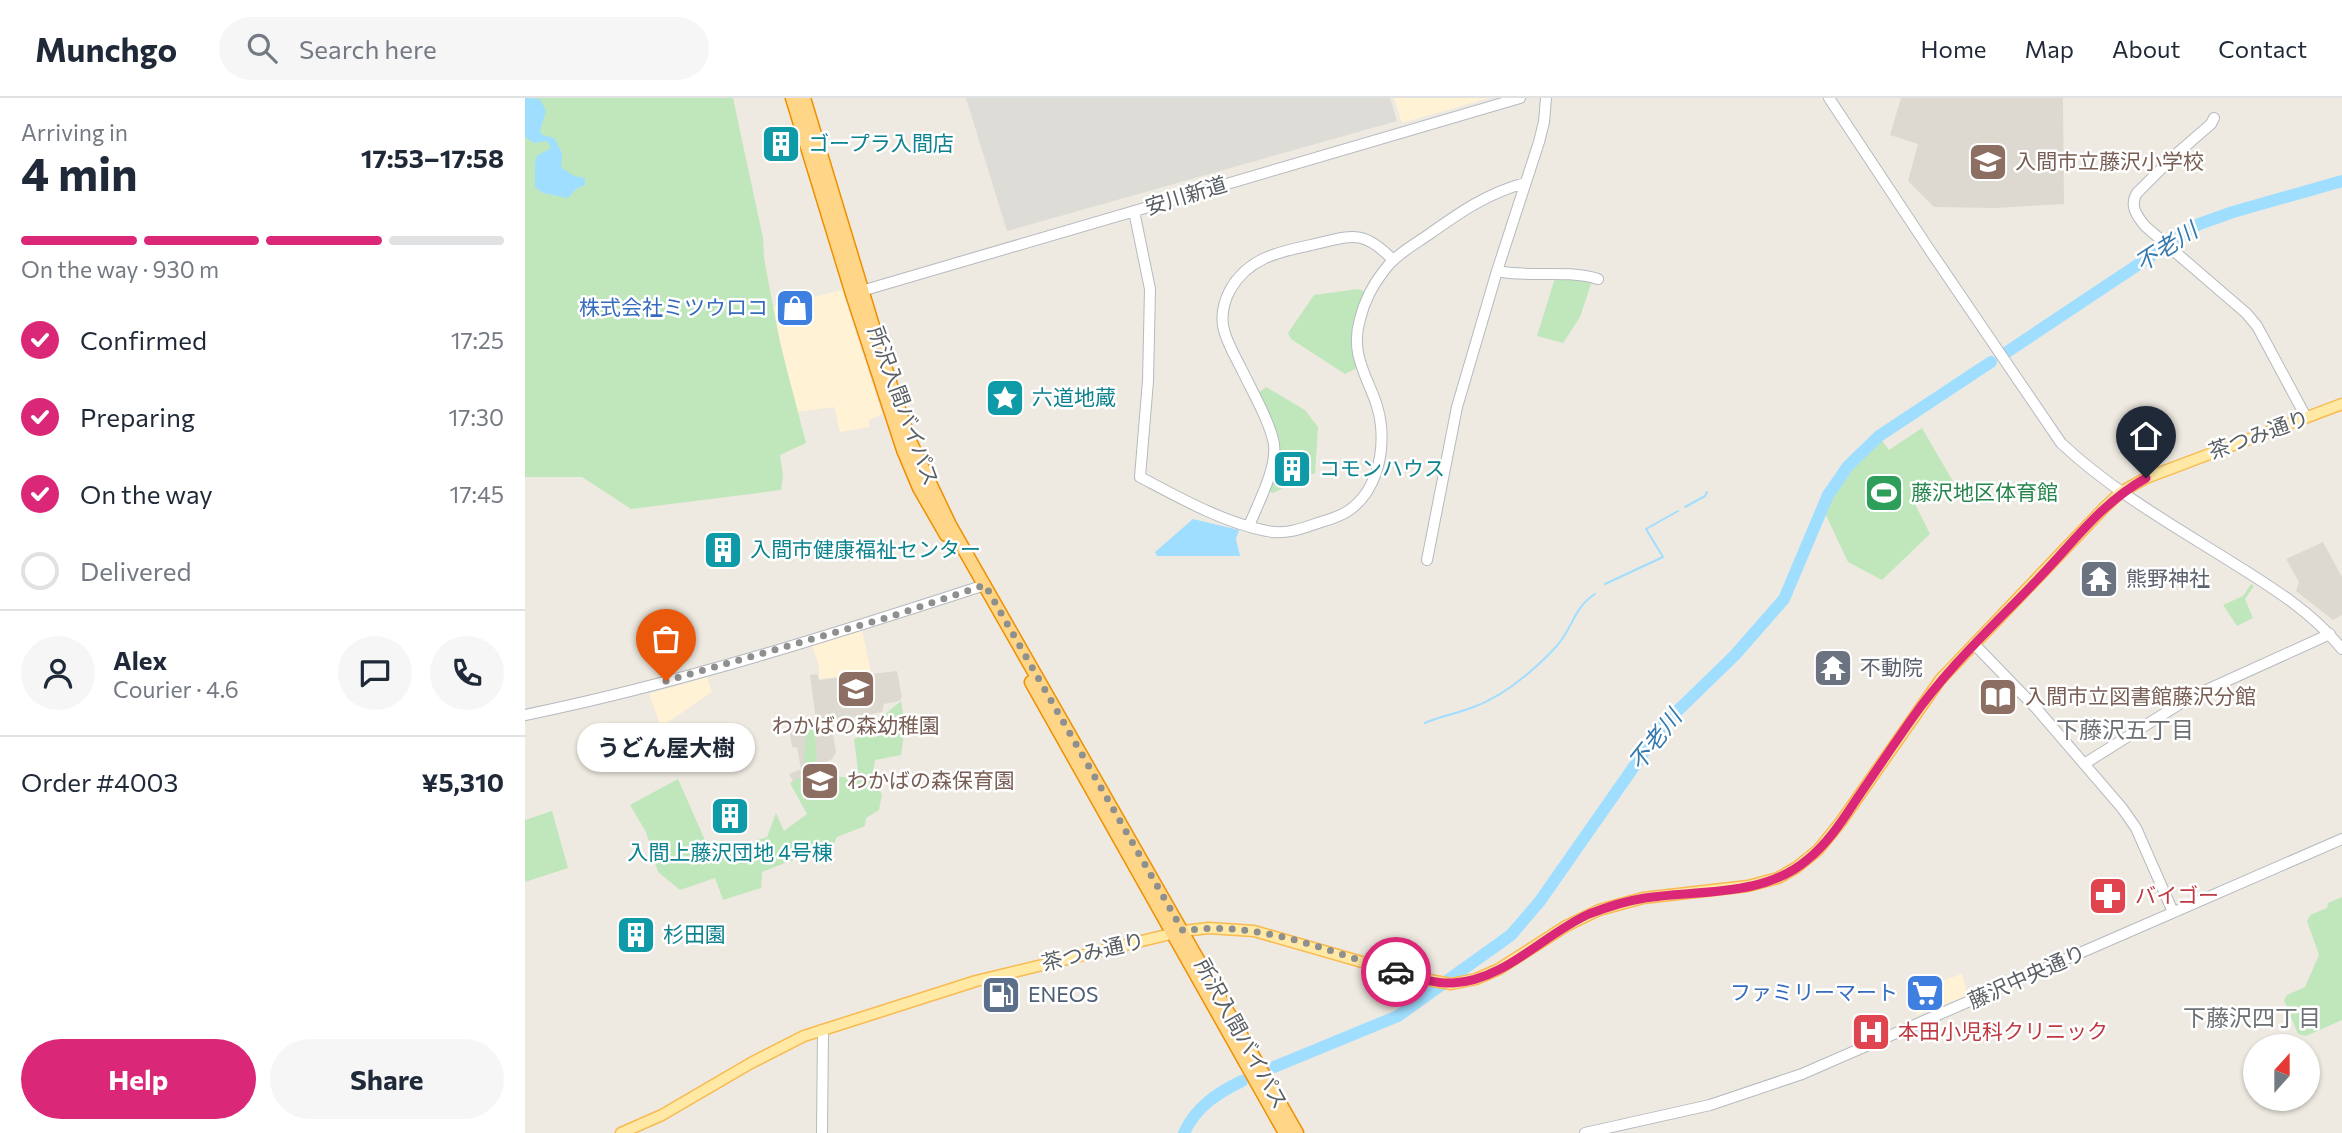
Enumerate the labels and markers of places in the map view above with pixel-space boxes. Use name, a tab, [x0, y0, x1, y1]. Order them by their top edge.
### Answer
building icon: ゴープラ入間店	[760, 123, 802, 165]
place label: ゴープラ入間店	[808, 130, 954, 155]
school or university icon: 入間市立藤沢小学校	[1967, 141, 2009, 183]
place label: 入間市立藤沢小学校	[2015, 148, 2204, 173]
shop icon: 株式会社ミツウロコ	[774, 287, 816, 329]
place label: 株式会社ミツウロコ	[579, 294, 768, 319]
place icon: 六道地蔵	[984, 377, 1026, 419]
place label: 六道地蔵	[1032, 384, 1116, 409]
pin	[2116, 406, 2176, 478]
building icon: コモンハウス	[1271, 448, 1313, 490]
place label: コモンハウス	[1319, 455, 1445, 480]
sports icon: 藤沢地区体育館	[1863, 472, 1905, 514]
place label: 藤沢地区体育館	[1911, 479, 2058, 504]
building icon: 入間市健康福祉センター	[702, 529, 744, 571]
place label: 入間市健康福祉センター	[750, 536, 981, 561]
temple icon: 熊野神社	[2078, 558, 2120, 600]
place label: 熊野神社	[2126, 565, 2210, 590]
pin	[636, 609, 696, 681]
temple icon: 不動院	[1812, 647, 1854, 689]
place label: 不動院	[1860, 654, 1923, 679]
school or university icon: わかばの森幼稚園	[835, 668, 877, 710]
library icon: 入間市立図書館藤沢分館	[1977, 676, 2019, 718]
place label: 入間市立図書館藤沢分館	[2025, 683, 2256, 708]
place label: わかばの森幼稚園	[772, 712, 940, 737]
callout: うどん屋大樹	[577, 723, 755, 772]
school or university icon: わかばの森保育園	[799, 760, 841, 802]
place label: わかばの森保育園	[847, 767, 1015, 792]
building icon: 入間上藤沢団地 4号棟	[709, 795, 751, 837]
place label: 入間上藤沢団地 4号棟	[627, 839, 833, 864]
pharmacy icon: バイゴー	[2087, 875, 2129, 917]
place label: バイゴー	[2135, 882, 2219, 907]
building icon: 杉田園	[615, 914, 657, 956]
place label: 杉田園	[663, 921, 726, 946]
supermarket icon: ファミリーマート	[1904, 972, 1946, 1014]
fuel station icon: ENEOS	[980, 974, 1022, 1016]
place label: ファミリーマート	[1730, 979, 1898, 1004]
place label: ENEOS	[1028, 981, 1098, 1006]
hospital icon: 本田小児科クリニック	[1850, 1011, 1892, 1053]
place label: 本田小児科クリニック	[1898, 1018, 2108, 1043]

